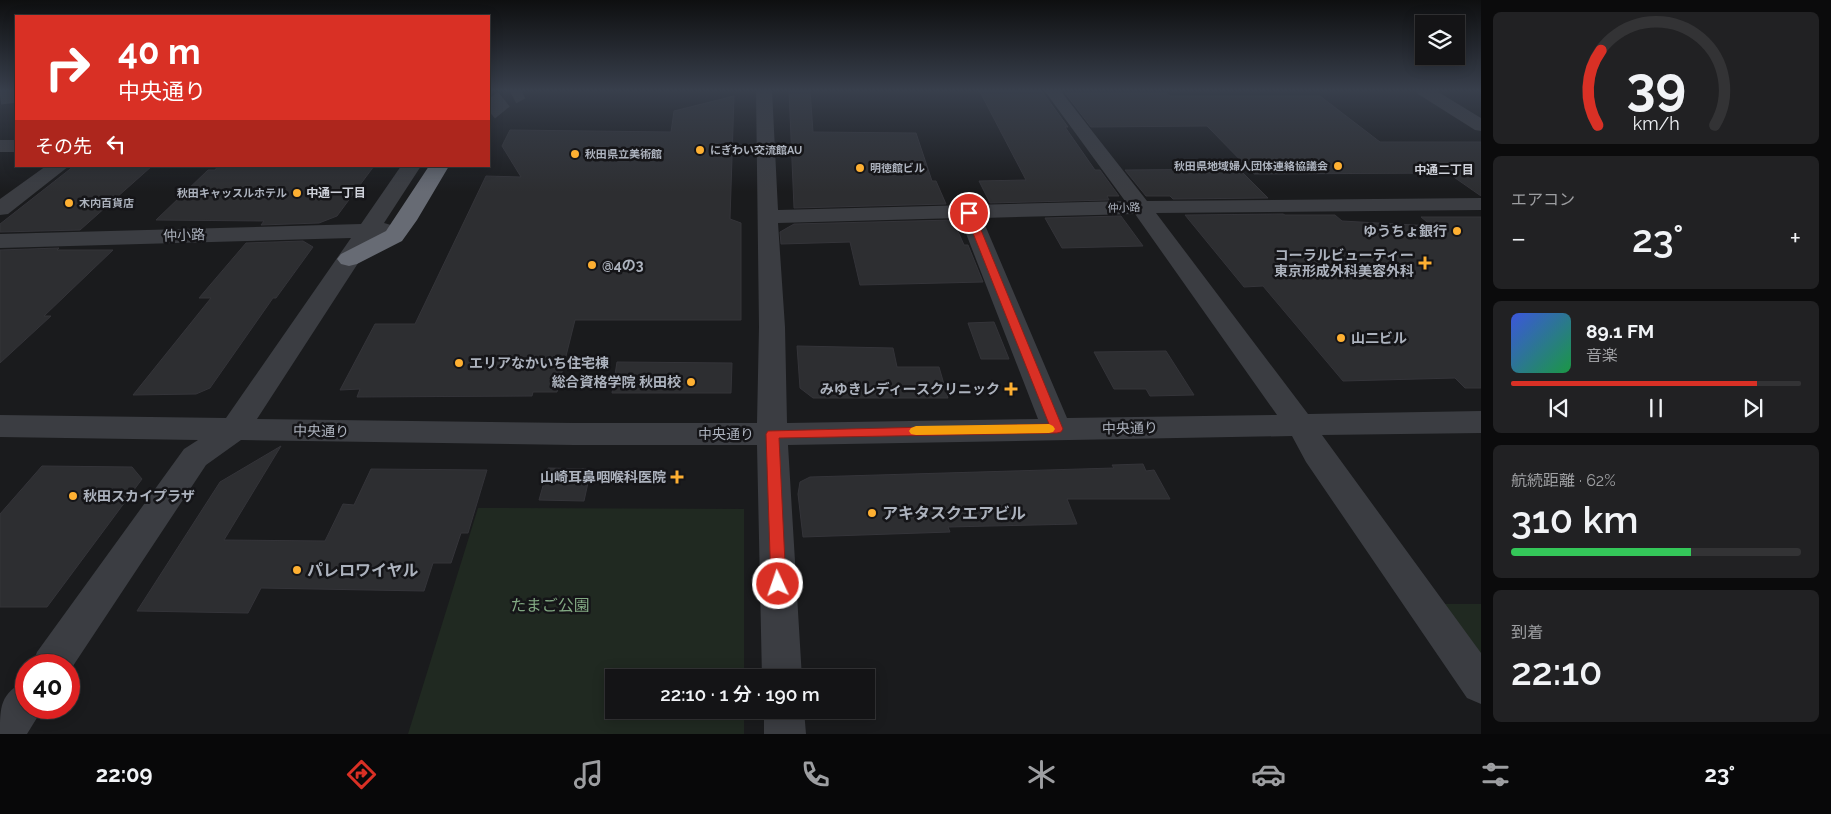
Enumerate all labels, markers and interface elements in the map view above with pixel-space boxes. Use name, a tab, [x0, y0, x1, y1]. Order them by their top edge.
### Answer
map controls	[1415, 15, 1465, 65]
button: layers	[1415, 15, 1465, 65]
text: 40 m	[118, 31, 200, 72]
icon: right	[35, 35, 100, 100]
text: 39	[1626, 55, 1686, 116]
text: 中央通り	[118, 78, 206, 104]
text: km/h	[1632, 113, 1680, 134]
icon: left	[102, 130, 130, 158]
text: その先	[35, 135, 92, 157]
marker: にぎわい交流館AU	[694, 144, 706, 156]
place label: にぎわい交流館AU	[710, 144, 802, 157]
marker: 秋田県立美術館	[569, 148, 581, 160]
place label: 秋田県立美術館	[585, 148, 662, 161]
place label: 秋田県地域婦人団体連絡協議会	[1174, 160, 1328, 173]
marker: 秋田県地域婦人団体連絡協議会	[1332, 160, 1344, 172]
marker: 明徳館ビル	[854, 162, 866, 174]
place label: 明徳館ビル	[870, 162, 925, 175]
district label: 中通二丁目	[1414, 163, 1474, 177]
district label: 中通一丁目	[306, 186, 366, 200]
place label: 秋田キャッスルホテル	[177, 187, 287, 200]
marker: 秋田キャッスルホテル	[291, 187, 303, 199]
text: エアコン	[1511, 190, 1575, 209]
pin	[948, 192, 990, 234]
marker: 木内百貨店	[63, 197, 75, 209]
place label: 木内百貨店	[79, 197, 134, 210]
icon: arrive	[955, 199, 983, 227]
street label: 仲小路	[1107, 201, 1141, 215]
text: 23°	[1632, 216, 1684, 261]
text: −	[1511, 222, 1526, 255]
text: +	[1789, 222, 1801, 255]
place label: ゆうちょ銀行	[1363, 223, 1447, 239]
marker: ゆうちょ銀行	[1451, 225, 1463, 237]
street label: 仲小路	[163, 226, 205, 244]
place label: コーラルビューティー 東京形成外科美容外科	[1274, 247, 1414, 279]
marker: コーラルビューティー 東京形成外科美容外科	[1418, 256, 1432, 270]
place label: @4の3	[602, 257, 644, 273]
marker: @4の3	[586, 259, 598, 271]
text: 89.1 FM	[1586, 320, 1654, 342]
place label: 山二ビル	[1351, 330, 1407, 346]
marker: 山二ビル	[1335, 332, 1347, 344]
text: 音楽	[1586, 346, 1618, 365]
place label: エリアなかいち住宅棟	[469, 355, 609, 371]
marker: エリアなかいち住宅棟	[453, 357, 465, 369]
place label: 総合資格学院 秋田校	[552, 374, 681, 390]
marker: 総合資格学院 秋田校	[685, 376, 697, 388]
place label: みゆきレディースクリニック	[820, 381, 1000, 397]
marker: みゆきレディースクリニック	[1004, 382, 1018, 396]
icon: previous	[1545, 394, 1573, 422]
icon: pause	[1642, 394, 1670, 422]
icon: next	[1739, 394, 1767, 422]
street label: 中央通り	[1102, 420, 1158, 436]
street label: 中央通り	[293, 423, 349, 439]
street label: 中央通り	[698, 426, 754, 442]
place label: 山崎耳鼻咽喉科医院	[540, 469, 666, 485]
marker: 山崎耳鼻咽喉科医院	[670, 470, 684, 484]
text: 航続距離 · 62%	[1511, 471, 1616, 490]
place label: 秋田スカイプラザ	[83, 488, 195, 504]
marker: 秋田スカイプラザ	[67, 490, 79, 502]
text: 310 km	[1511, 497, 1639, 542]
place label: アキタスクエアビル	[882, 504, 1026, 523]
marker: アキタスクエアビル	[866, 507, 878, 519]
position arrow	[751, 557, 803, 609]
place label: パレロワイヤル	[307, 561, 419, 580]
marker: パレロワイヤル	[291, 564, 303, 576]
park label: たまご公園	[510, 596, 590, 615]
text: 到着	[1511, 623, 1543, 642]
text: 22:10	[1511, 649, 1602, 694]
speed limit sign: 40	[15, 654, 80, 719]
text: 22:10 · 1 分 · 190 m	[660, 683, 820, 705]
icon: directions	[344, 757, 379, 792]
icon: music	[571, 757, 606, 792]
icon: phone	[798, 757, 833, 792]
icon: climate	[1024, 757, 1059, 792]
icon: car	[1251, 757, 1286, 792]
icon: filters	[1478, 757, 1513, 792]
text: 22:09	[96, 761, 153, 787]
text: 23°	[1704, 761, 1735, 787]

